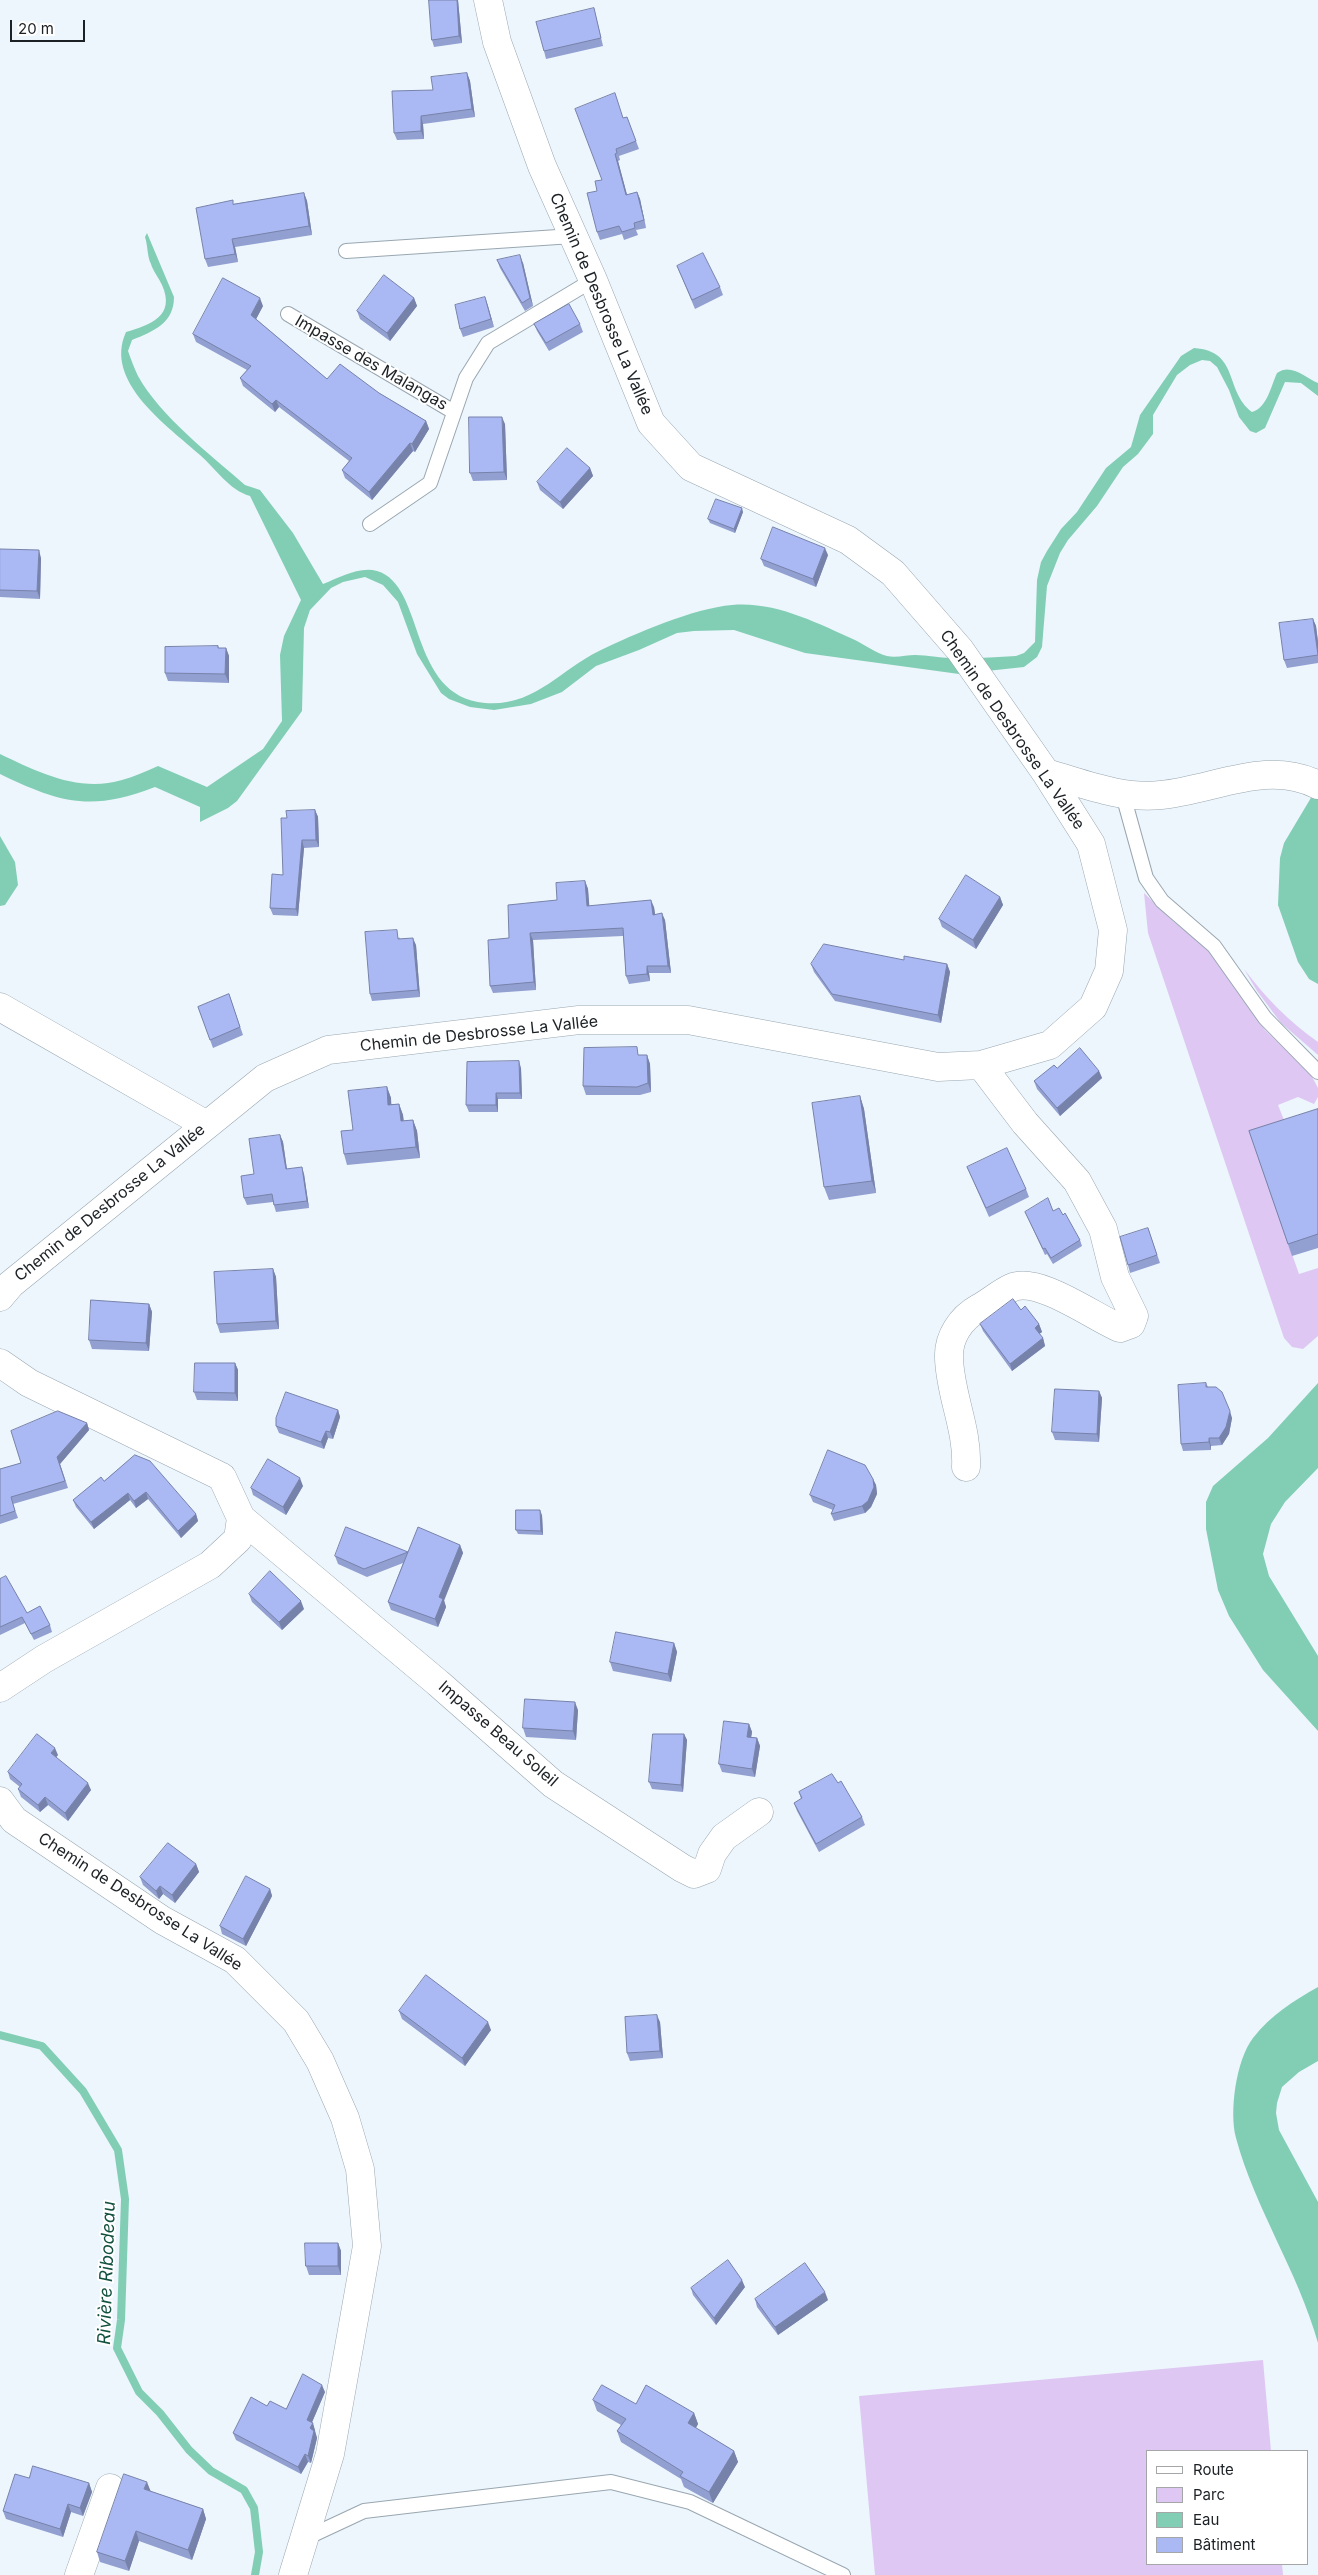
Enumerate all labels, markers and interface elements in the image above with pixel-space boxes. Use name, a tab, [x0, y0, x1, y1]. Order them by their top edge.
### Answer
scale bar	[12, 10, 88, 42]
text: 20 m	[18, 19, 54, 38]
street label: Chemin de Desbrosse La Vallée	[545, 190, 657, 418]
street label: Impasse des Malangas	[291, 311, 451, 415]
street label: Chemin de Desbrosse La Vallée	[936, 626, 1088, 834]
street label: Chemin de Desbrosse La Vallée	[359, 1012, 599, 1056]
street label: Chemin de Desbrosse La Vallée	[11, 1120, 209, 1286]
street label: Impasse Beau Soleil	[434, 1677, 562, 1791]
street label: Chemin de Desbrosse La Vallée	[34, 1829, 246, 1975]
water label: Rivière Ribodeau	[94, 2201, 120, 2345]
legend	[1146, 2450, 1308, 2565]
text: Route	[1193, 2460, 1234, 2479]
text: Parc	[1193, 2485, 1225, 2504]
text: Eau	[1193, 2510, 1219, 2529]
text: Bâtiment	[1193, 2535, 1255, 2554]

